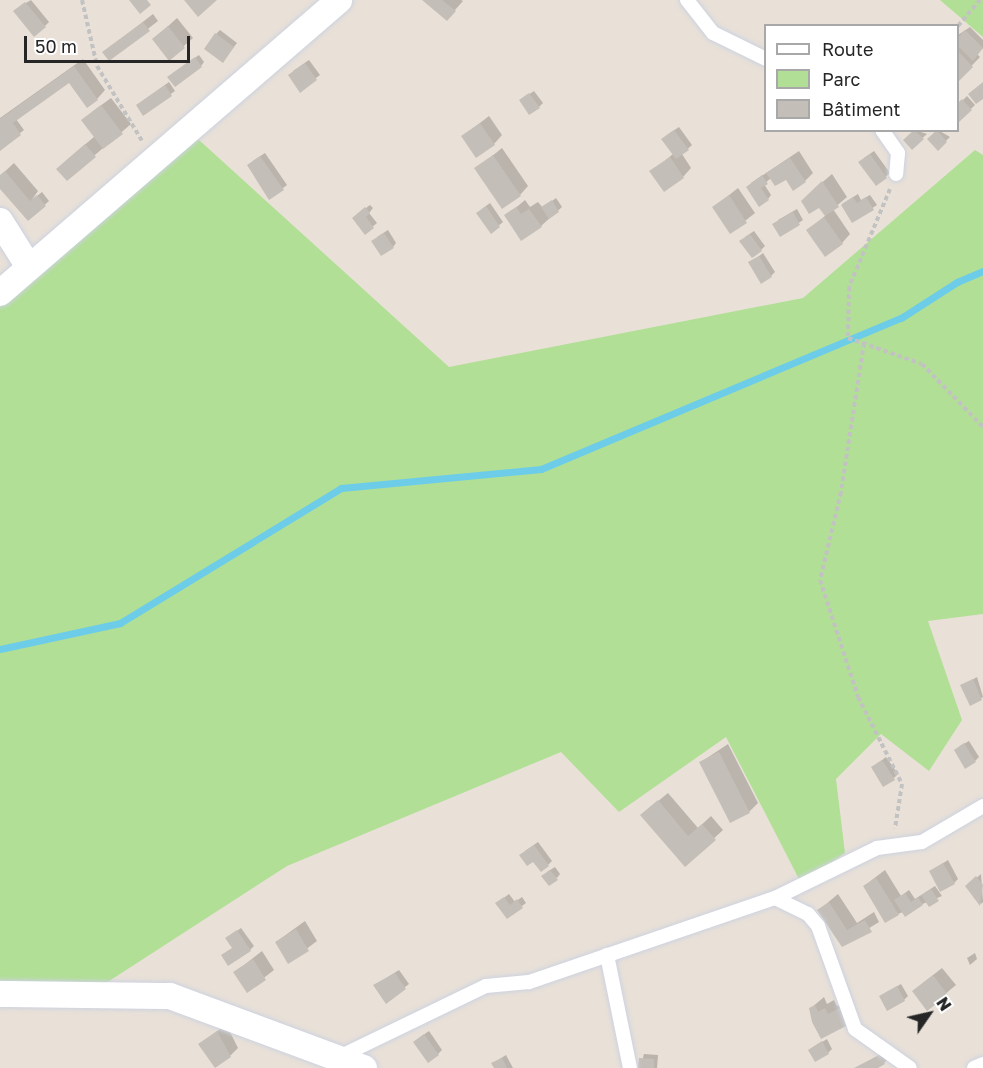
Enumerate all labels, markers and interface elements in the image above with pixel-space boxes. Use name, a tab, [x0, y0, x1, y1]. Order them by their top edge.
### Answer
scale bar	[27, 24, 194, 62]
legend	[764, 24, 959, 132]
text: 50 m	[35, 35, 77, 57]
text: Route	[822, 38, 873, 60]
text: Parc	[822, 68, 860, 90]
text: Bâtiment	[822, 98, 901, 120]
north arrow	[899, 984, 959, 1044]
text: N	[932, 993, 956, 1015]

